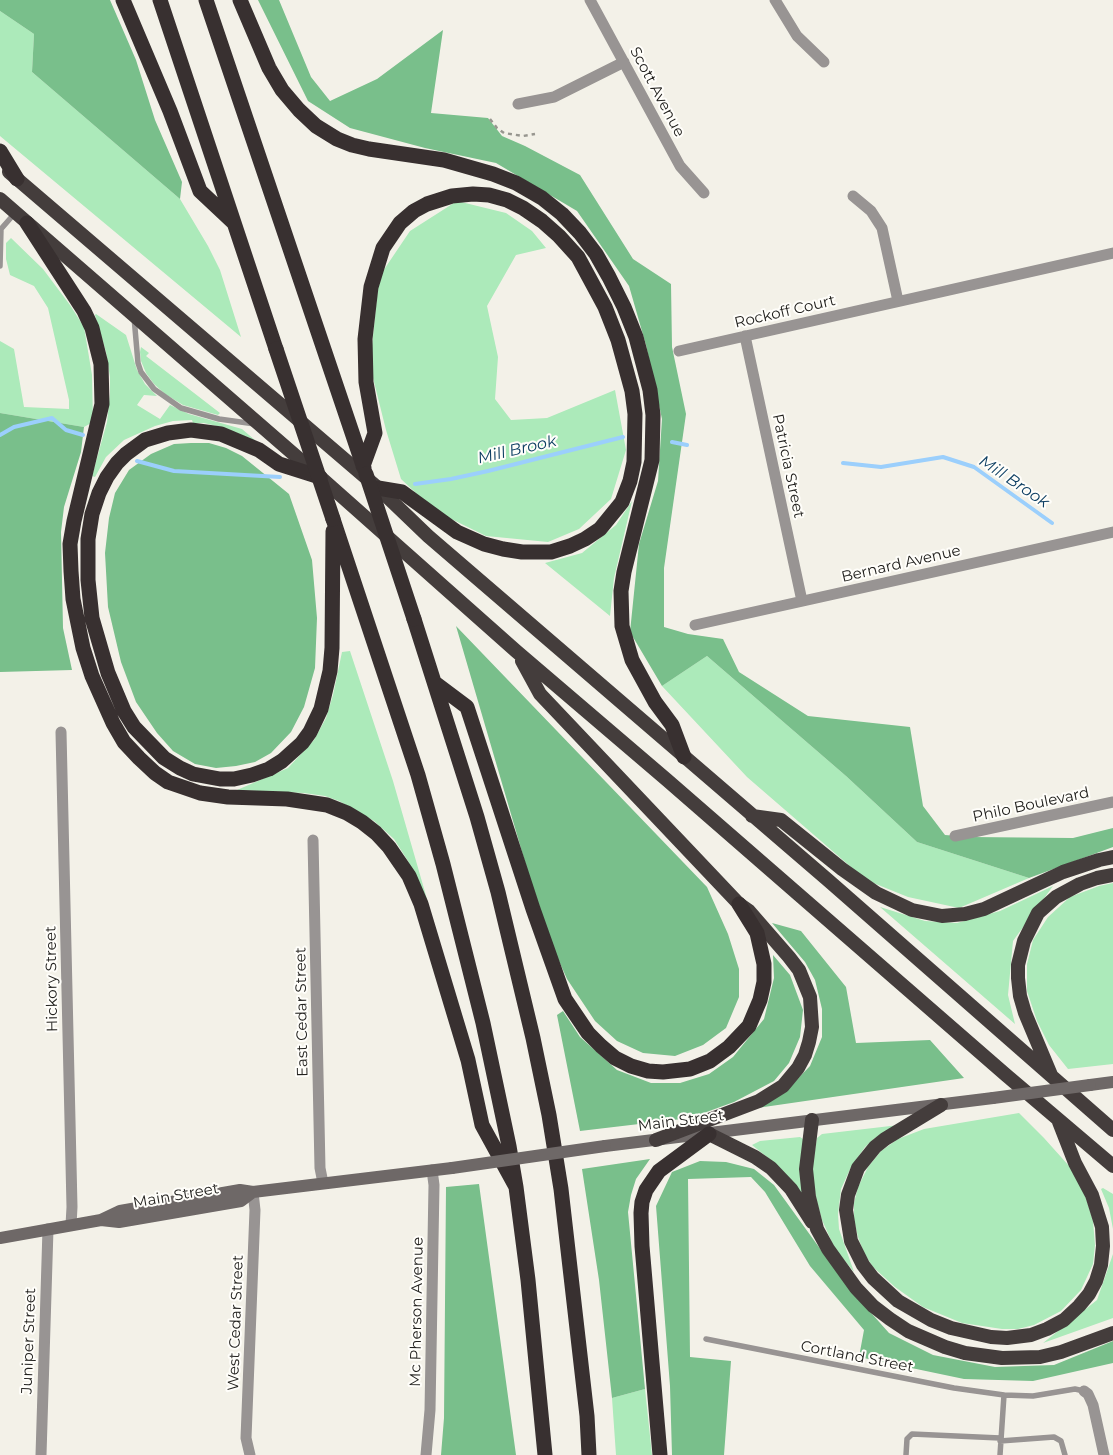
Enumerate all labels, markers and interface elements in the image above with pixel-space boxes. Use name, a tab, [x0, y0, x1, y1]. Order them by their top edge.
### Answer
street label: Scott Avenue	[626, 44, 688, 140]
street label: Rockoff Court	[733, 292, 837, 332]
street label: Patricia Street	[768, 412, 808, 520]
water label: Mill Brook	[476, 432, 558, 468]
water label: Mill Brook	[975, 452, 1053, 512]
street label: Bernard Avenue	[840, 542, 962, 586]
street label: Philo Boulevard	[971, 784, 1091, 826]
street label: Hickory Street	[42, 926, 62, 1032]
street label: East Cedar Street	[292, 947, 312, 1077]
street label: Main Street	[637, 1107, 725, 1135]
street label: Main Street	[132, 1180, 220, 1212]
street label: Mc Pherson Avenue	[407, 1237, 427, 1387]
street label: West Cedar Street	[225, 1255, 247, 1391]
street label: Juniper Street	[18, 1288, 40, 1394]
street label: Cortland Street	[799, 1337, 915, 1377]

